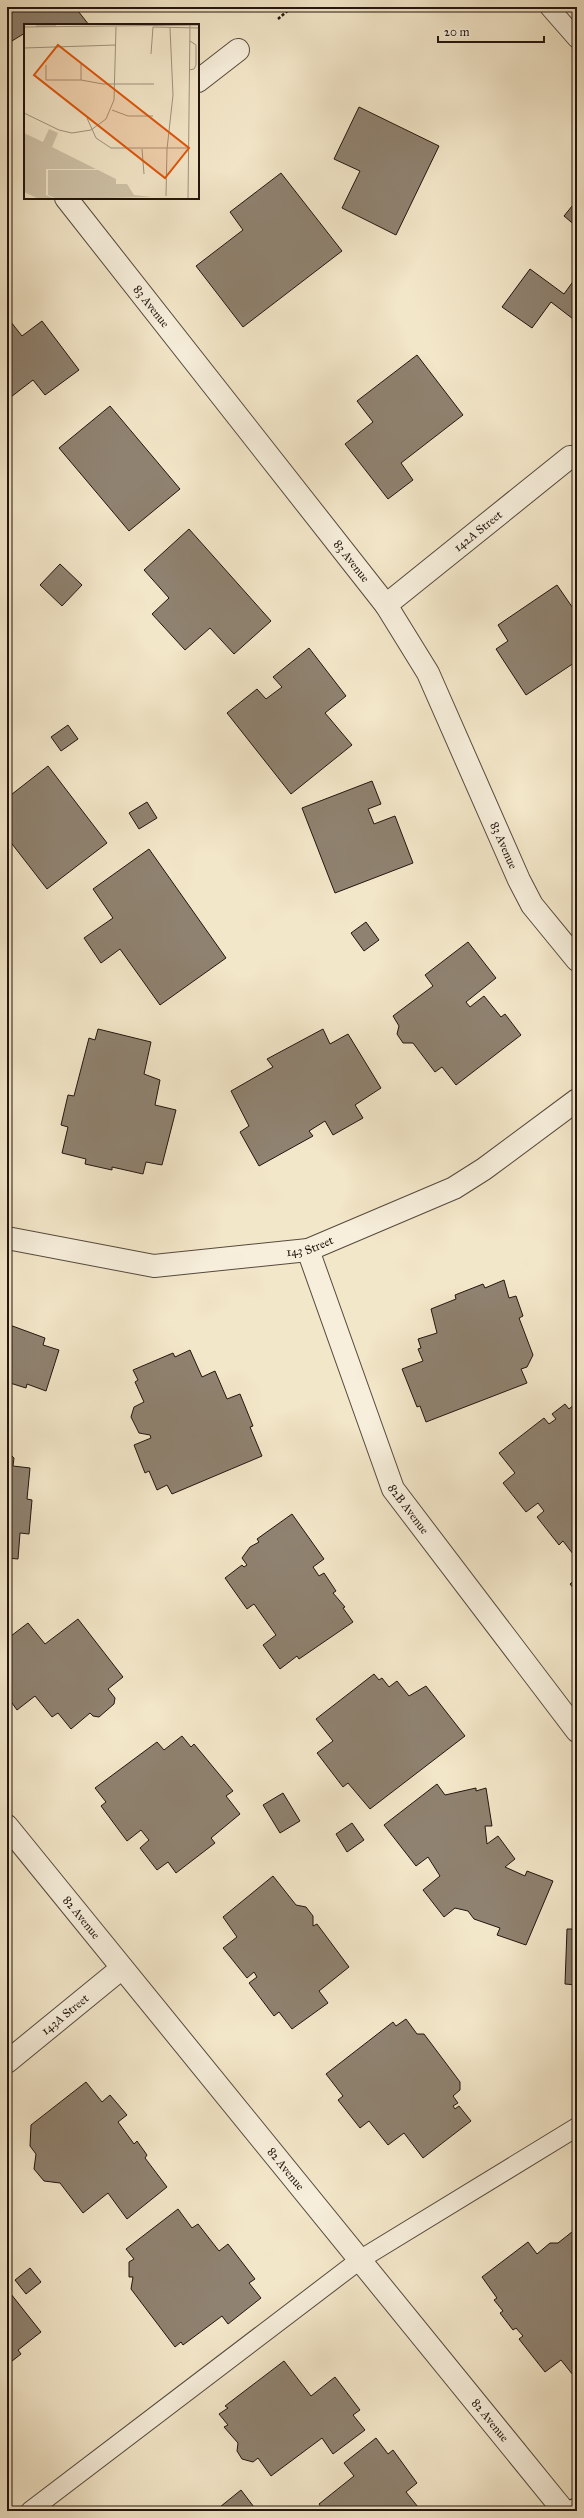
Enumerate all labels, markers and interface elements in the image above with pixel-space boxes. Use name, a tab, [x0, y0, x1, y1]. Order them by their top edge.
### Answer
scale bar	[438, 18, 544, 44]
inset map	[24, 24, 199, 199]
text: 20 m	[444, 25, 470, 39]
street label: 83 Avenue	[130, 283, 172, 330]
street label: 142A Street	[451, 507, 505, 555]
street label: 83 Avenue	[331, 537, 372, 585]
street label: 83 Avenue	[487, 820, 520, 871]
street label: 143 Street	[286, 1233, 336, 1259]
street label: 82B Avenue	[385, 1483, 432, 1537]
street label: 82 Avenue	[60, 1893, 103, 1942]
street label: 143A Street	[39, 1991, 92, 2038]
street label: 82 Avenue	[264, 2145, 307, 2193]
street label: 82 Avenue	[469, 2396, 512, 2445]

